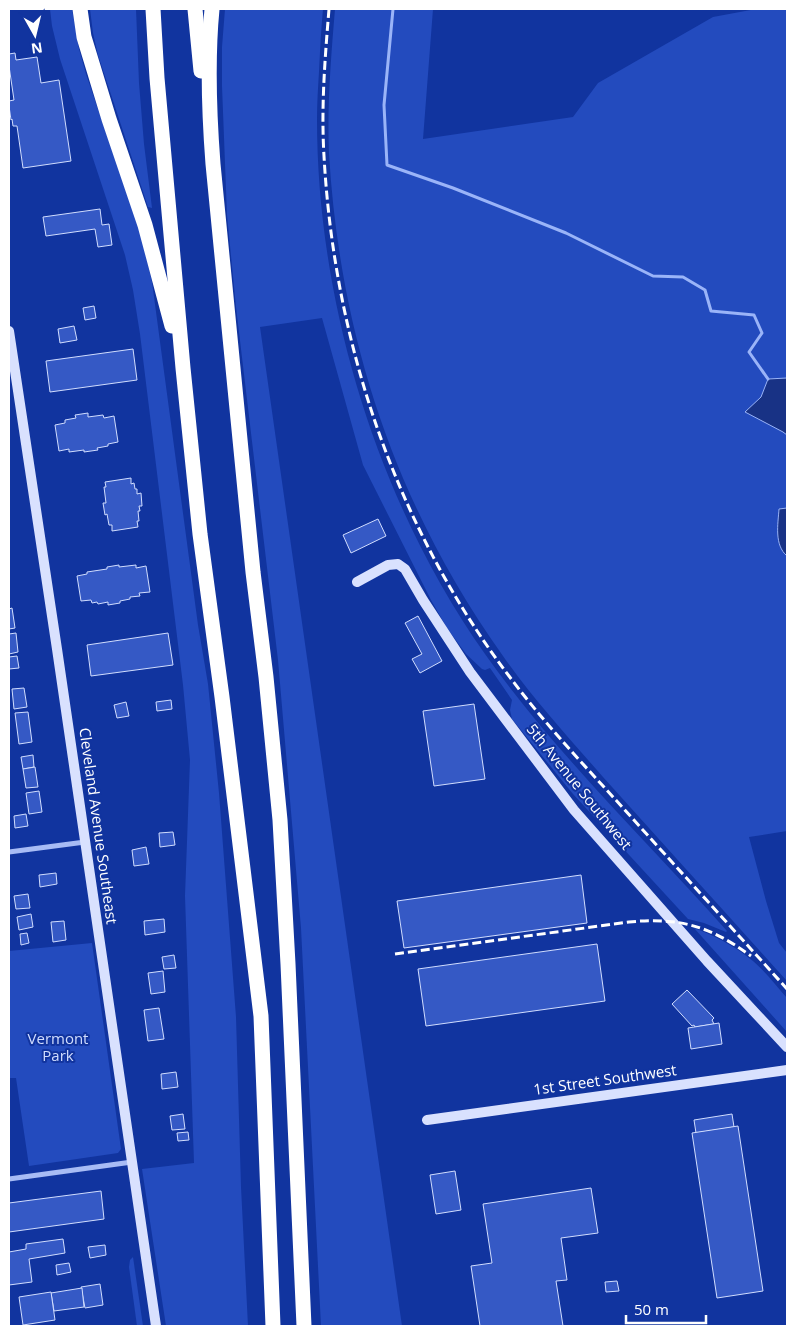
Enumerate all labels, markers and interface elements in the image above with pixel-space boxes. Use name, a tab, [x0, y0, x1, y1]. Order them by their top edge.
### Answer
north arrow	[10, 10, 60, 60]
text: N	[30, 38, 44, 59]
street label: 5th Avenue Southwest	[523, 719, 637, 854]
street label: Cleveland Avenue Southeast	[75, 726, 123, 925]
park label: Vermont Park	[28, 1028, 88, 1065]
street label: 1st Street Southwest	[532, 1059, 678, 1099]
scale bar	[626, 1292, 706, 1324]
text: 50 m	[634, 1299, 669, 1319]

